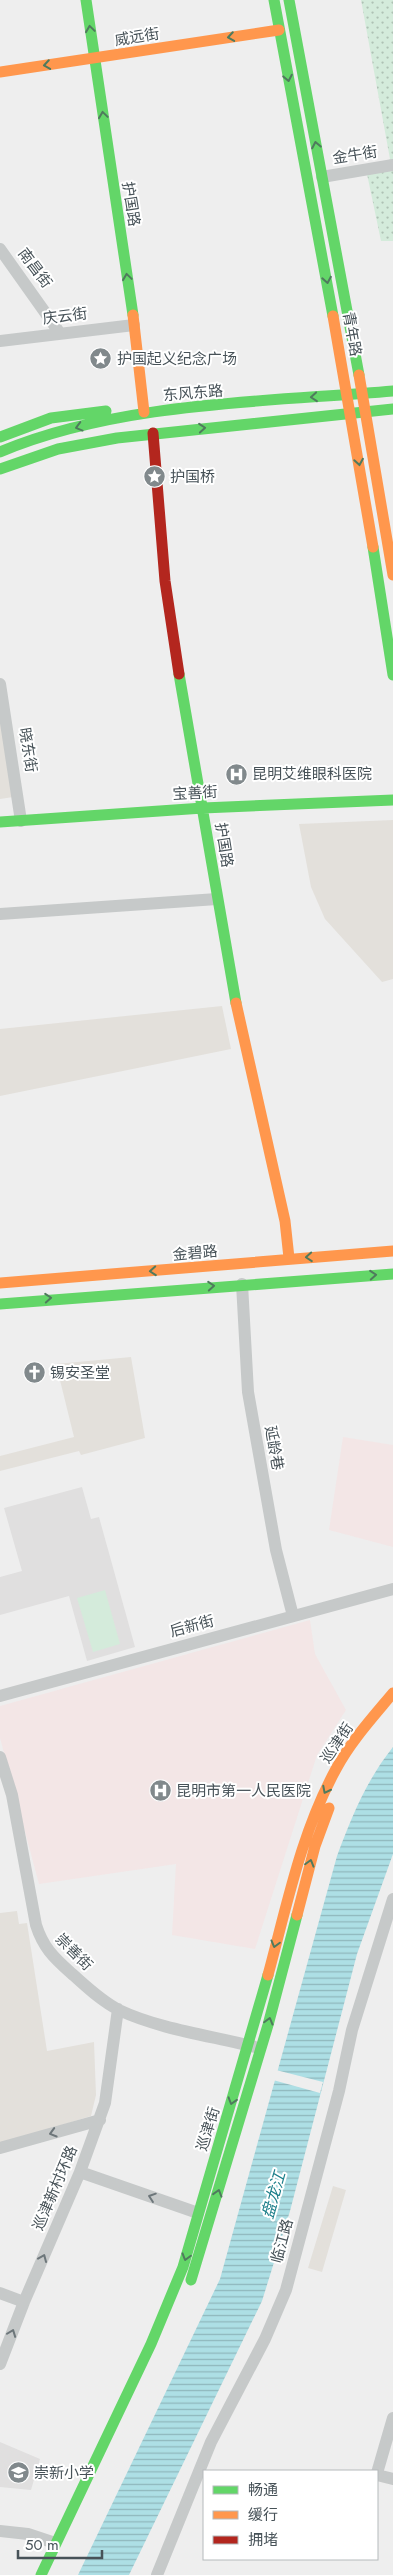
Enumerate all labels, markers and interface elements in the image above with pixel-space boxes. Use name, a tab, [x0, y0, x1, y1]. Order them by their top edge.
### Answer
street label: 威远街	[113, 23, 161, 51]
one-way arrow	[86, 25, 96, 33]
one-way arrow	[227, 32, 235, 42]
one-way arrow	[43, 60, 52, 70]
one-way arrow	[283, 74, 293, 82]
one-way arrow	[98, 110, 108, 119]
one-way arrow	[311, 141, 322, 150]
street label: 金牛街	[331, 141, 379, 169]
street label: 护国路	[117, 180, 145, 228]
street label: 南昌街	[13, 243, 57, 293]
one-way arrow	[122, 273, 133, 281]
one-way arrow	[321, 276, 332, 285]
street label: 庆云街	[41, 302, 89, 330]
street label: 青年路	[337, 310, 367, 358]
place icon: 护国起义纪念广场	[89, 347, 113, 371]
place label: 护国起义纪念广场	[117, 348, 237, 370]
street label: 东风东路	[162, 379, 224, 407]
one-way arrow	[310, 391, 318, 402]
one-way arrow	[74, 421, 83, 432]
one-way arrow	[198, 423, 206, 434]
one-way arrow	[354, 458, 364, 466]
place icon: 护国桥	[142, 465, 166, 489]
place label: 护国桥	[170, 466, 215, 488]
street label: 晓东街	[14, 726, 42, 774]
hospital icon: 昆明艾维眼科医院	[224, 762, 248, 786]
place label: 昆明艾维眼科医院	[252, 763, 372, 785]
street label: 宝善街	[172, 781, 218, 805]
street label: 护国路	[210, 821, 238, 869]
street label: 金碧路	[172, 1240, 218, 1266]
one-way arrow	[305, 1251, 313, 1262]
one-way arrow	[149, 1266, 157, 1277]
one-way arrow	[369, 1270, 377, 1281]
one-way arrow	[207, 1281, 215, 1292]
one-way arrow	[45, 1293, 53, 1304]
church icon: 锡安圣堂	[22, 1361, 46, 1385]
place label: 锡安圣堂	[50, 1362, 110, 1384]
street label: 延龄巷	[259, 1424, 289, 1472]
street label: 后新街	[167, 1610, 217, 1642]
street label: 巡津街	[315, 1718, 359, 1768]
hospital icon: 昆明市第一人民医院	[148, 1779, 172, 1803]
place label: 昆明市第一人民医院	[176, 1780, 311, 1802]
one-way arrow	[322, 1785, 332, 1794]
one-way arrow	[304, 1859, 315, 1868]
street label: 崇善街	[50, 1928, 98, 1976]
one-way arrow	[270, 1940, 281, 1949]
one-way arrow	[263, 2016, 274, 2025]
one-way arrow	[228, 2096, 238, 2104]
street label: 巡津街	[191, 2104, 225, 2154]
one-way arrow	[49, 2128, 58, 2138]
street label: 巡津新村环路	[27, 2142, 83, 2234]
water label: 盘龙江	[256, 2167, 292, 2221]
one-way arrow	[212, 2189, 222, 2198]
one-way arrow	[148, 2193, 157, 2203]
street label: 临江路	[266, 2216, 298, 2266]
one-way arrow	[181, 2252, 192, 2261]
one-way arrow	[37, 2254, 48, 2263]
one-way arrow	[6, 2329, 16, 2338]
school or university icon: 崇新小学	[6, 2461, 30, 2485]
place label: 崇新小学	[34, 2462, 94, 2484]
legend	[203, 2470, 378, 2560]
text: 畅通	[248, 2479, 278, 2501]
text: 缓行	[248, 2504, 278, 2526]
scale bar	[18, 2528, 101, 2560]
text: 拥堵	[248, 2529, 278, 2551]
text: 50 m	[25, 2534, 59, 2556]

